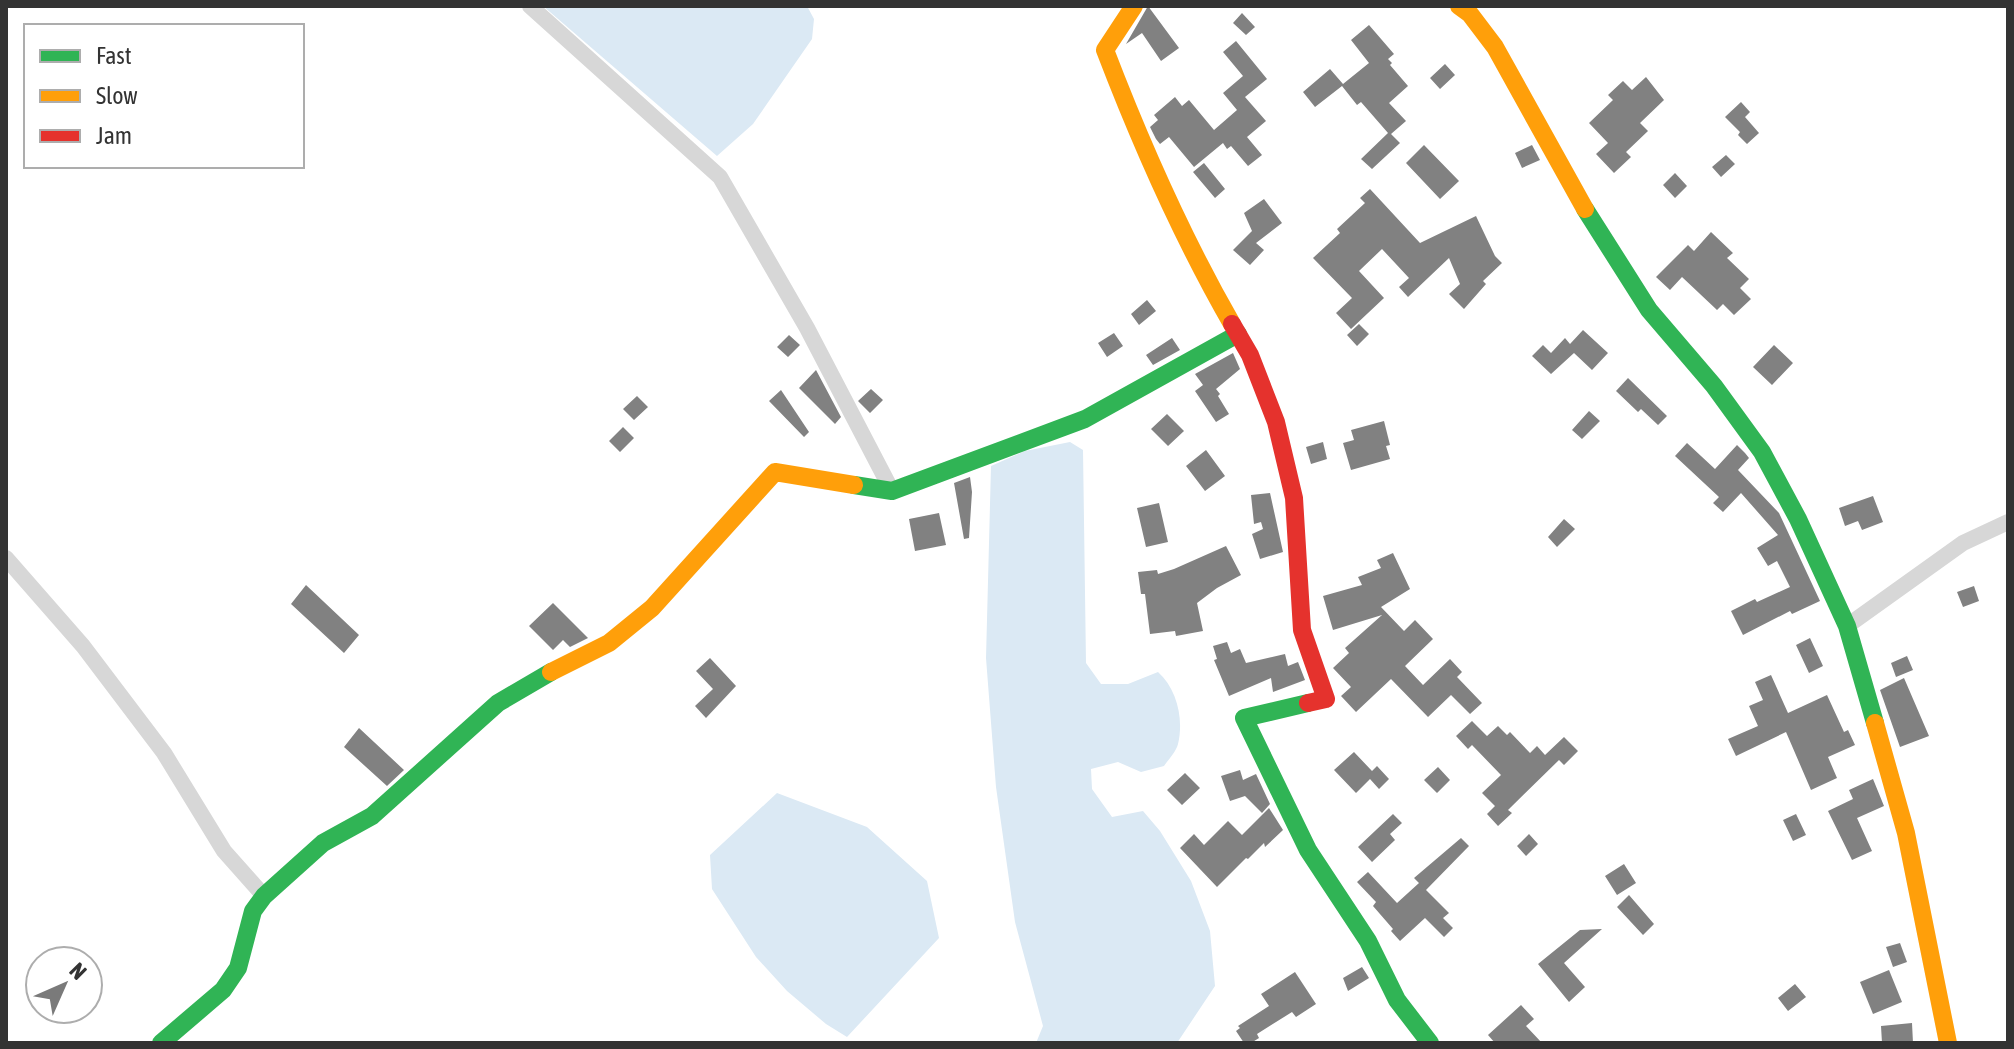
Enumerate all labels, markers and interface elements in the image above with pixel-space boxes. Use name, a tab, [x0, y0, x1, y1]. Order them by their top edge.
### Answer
legend	[24, 24, 304, 168]
text: Fast	[96, 42, 132, 69]
text: Slow	[96, 82, 138, 109]
text: Jam	[96, 122, 132, 149]
north arrow	[24, 945, 104, 1025]
text: N	[64, 957, 92, 985]

